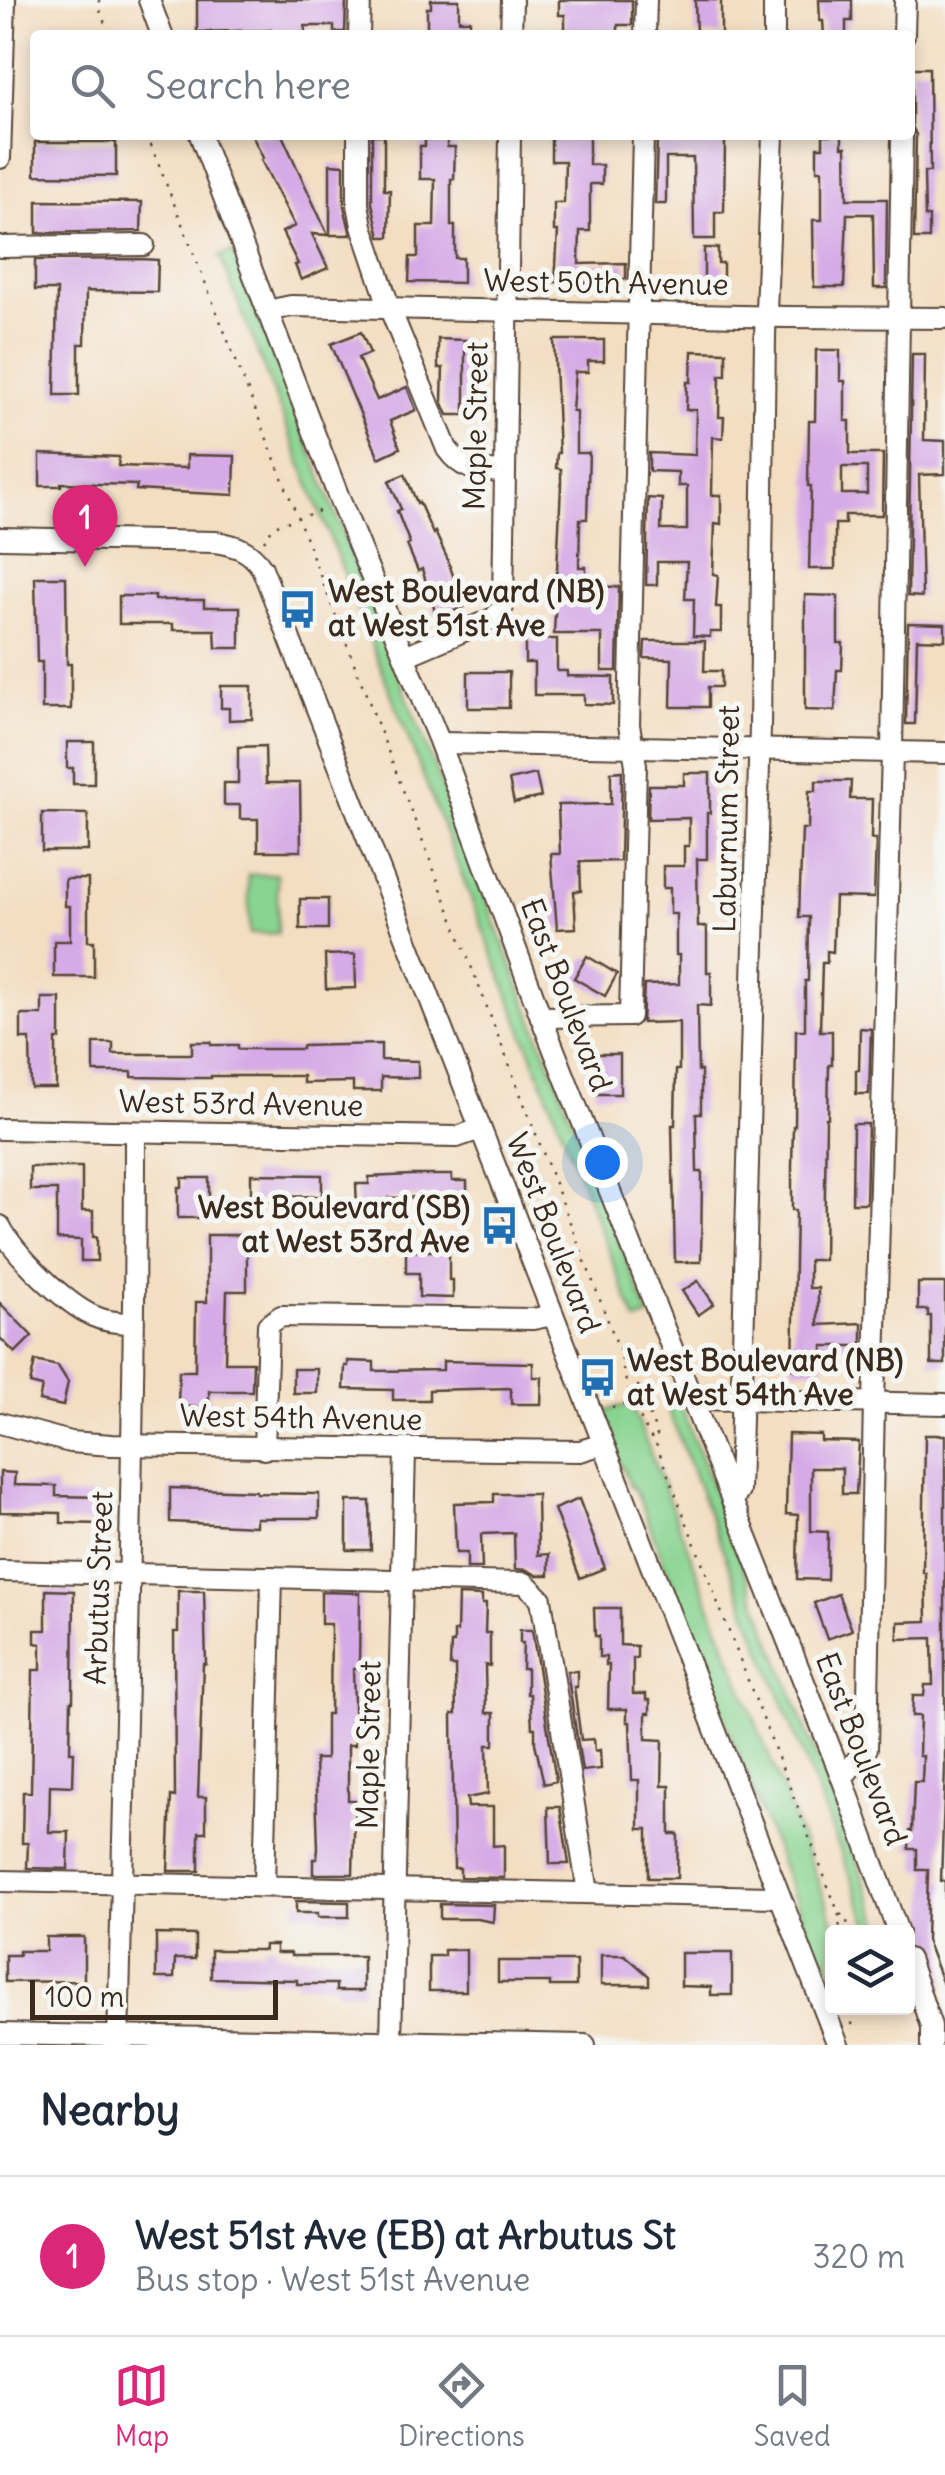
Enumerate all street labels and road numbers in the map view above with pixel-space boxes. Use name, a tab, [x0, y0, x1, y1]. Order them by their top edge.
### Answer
street label: West 50th Avenue	[483, 261, 729, 303]
street label: Maple Street	[455, 341, 495, 511]
street label: Laburnum Street	[705, 705, 747, 933]
street label: East Boulevard	[513, 893, 621, 1096]
street label: West 53rd Avenue	[118, 1082, 364, 1124]
street label: West Boulevard	[498, 1127, 610, 1338]
street label: West 54th Avenue	[179, 1396, 423, 1438]
street label: Arbutus Street	[76, 1490, 120, 1686]
street label: East Boulevard	[808, 1647, 916, 1850]
street label: Maple Street	[348, 1660, 388, 1830]

